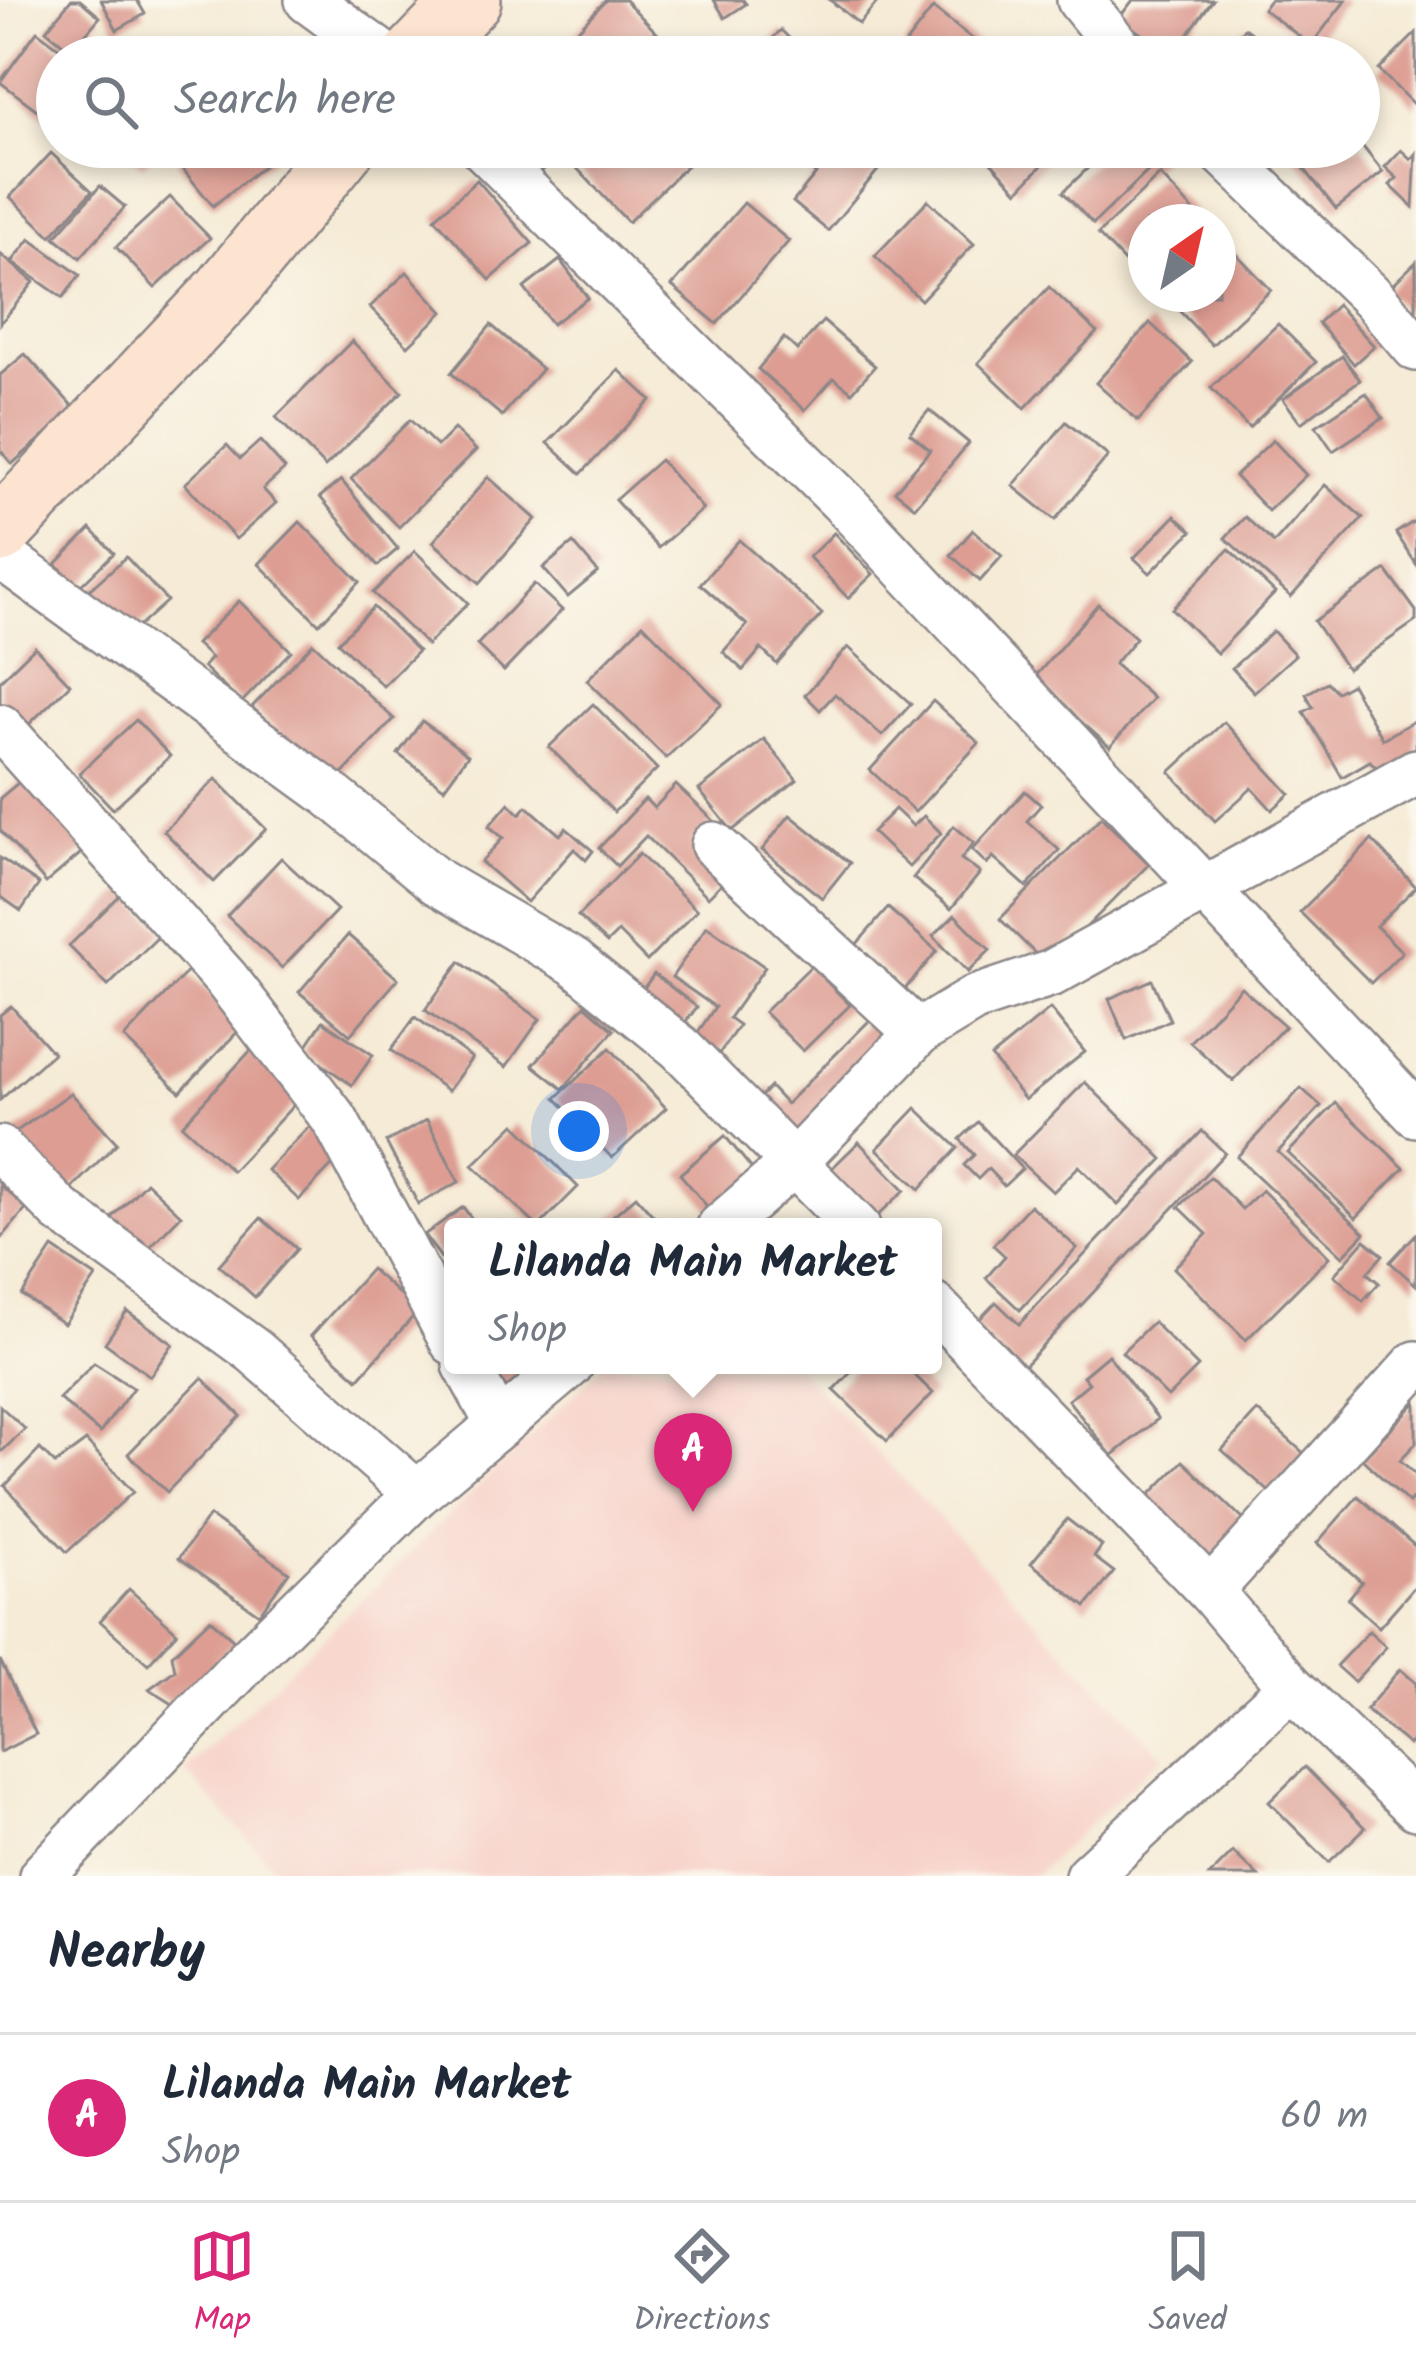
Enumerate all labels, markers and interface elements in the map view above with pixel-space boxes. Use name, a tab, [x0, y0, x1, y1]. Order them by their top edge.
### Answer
search box	[36, 36, 1380, 168]
text: Search here	[174, 66, 396, 138]
icon: search	[78, 69, 144, 135]
north arrow	[1128, 204, 1236, 312]
your location	[549, 1101, 609, 1161]
popup	[444, 1218, 942, 1374]
text: Lilanda Main Market	[488, 1229, 898, 1301]
text: Shop	[488, 1301, 566, 1363]
pin: A	[654, 1413, 732, 1512]
text: Nearby	[48, 1914, 205, 1995]
text: Lilanda Main Market	[162, 2051, 571, 2123]
text: A	[75, 2087, 99, 2149]
text: 60 m	[1280, 2087, 1368, 2149]
text: Shop	[162, 2123, 240, 2185]
tab: Map	[189, 2223, 255, 2348]
tab: Directions	[633, 2223, 770, 2348]
tab: Saved	[1149, 2223, 1227, 2348]

